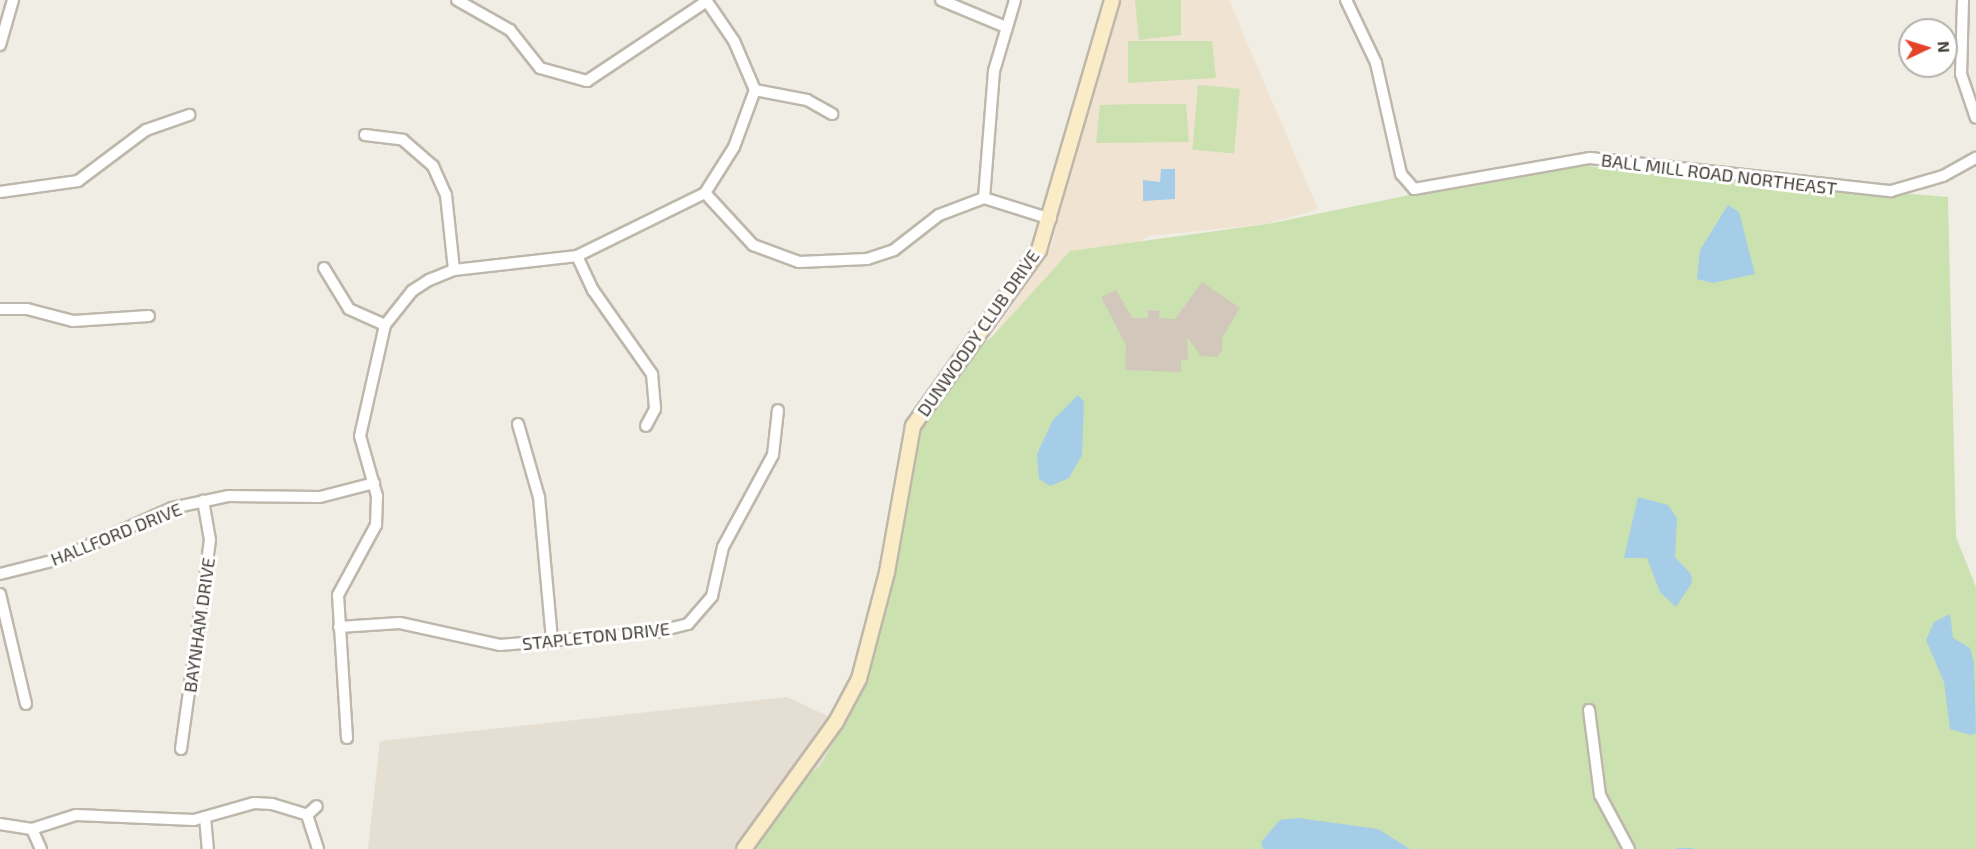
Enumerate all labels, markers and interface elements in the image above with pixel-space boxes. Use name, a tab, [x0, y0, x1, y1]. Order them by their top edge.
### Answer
north arrow	[1898, 18, 1958, 78]
text: N	[1935, 40, 1954, 53]
street label: BALL MILL ROAD NORTHEAST	[1600, 149, 1838, 199]
street label: DUNWOODY CLUB DRIVE	[912, 245, 1044, 421]
street label: HALLFORD DRIVE	[47, 498, 185, 570]
street label: BAYNHAM DRIVE	[179, 556, 219, 694]
street label: STAPLETON DRIVE	[521, 618, 671, 654]

